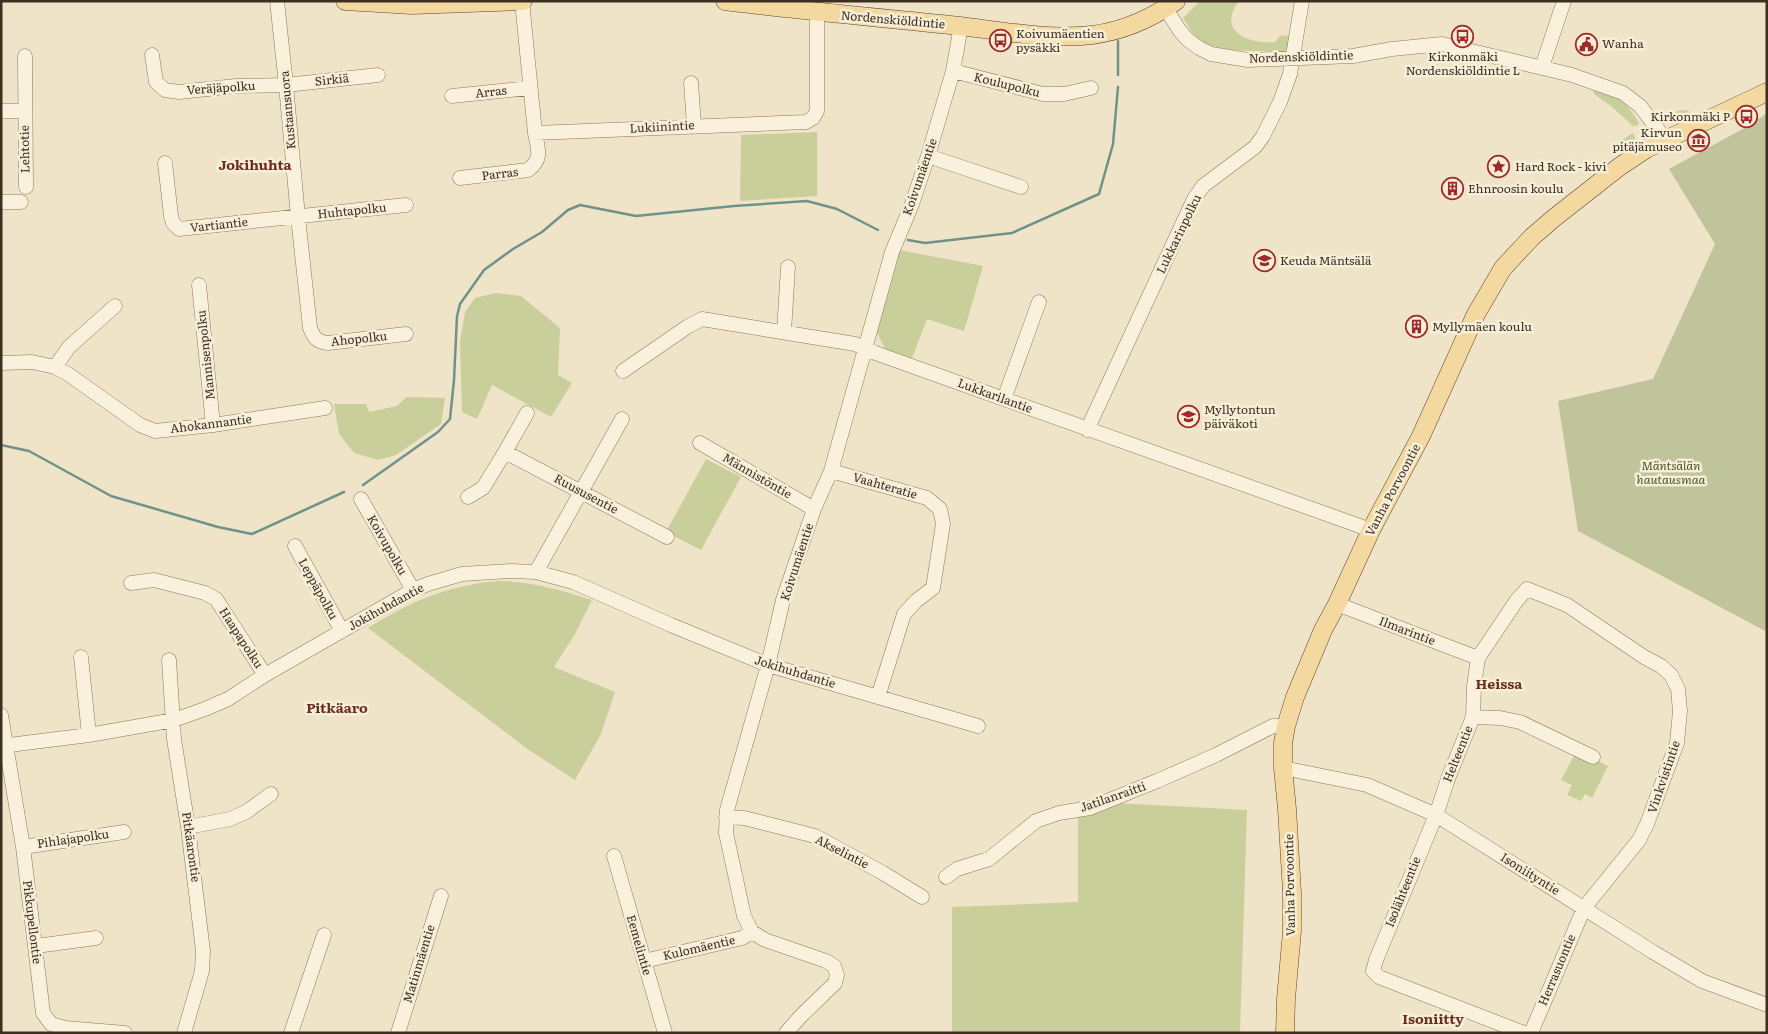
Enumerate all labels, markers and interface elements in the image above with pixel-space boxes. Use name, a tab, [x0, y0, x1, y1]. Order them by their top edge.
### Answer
street label: Nordenskiöldintie	[840, 5, 946, 33]
place label: Koivumäentien pysäkki	[1016, 24, 1105, 56]
bus stop icon: Kirkonmäki Nordenskiöldintie L	[1451, 24, 1475, 48]
bus stop icon: Koivumäentien pysäkki	[988, 29, 1012, 53]
public building icon: Wanha	[1574, 32, 1598, 56]
place label: Wanha	[1602, 34, 1644, 52]
street label: Nordenskiöldintie	[1248, 45, 1354, 67]
place label: Kirkonmäki Nordenskiöldintie L	[1406, 47, 1520, 79]
street label: Koulupolku	[972, 67, 1043, 101]
street label: Sirkiä	[314, 68, 350, 90]
street label: Kustaansuora	[275, 70, 299, 150]
street label: Veräjäpolku	[186, 76, 256, 98]
street label: Arras	[474, 80, 508, 102]
bus stop icon: Kirkonmäki P	[1734, 105, 1758, 129]
place label: Kirkonmäki P	[1651, 107, 1730, 125]
street label: Lukiinintie	[629, 115, 695, 137]
place label: Kirvun pitäjämuseo	[1612, 123, 1682, 155]
street label: Lehtotie	[15, 125, 33, 173]
museum icon: Kirvun pitäjämuseo	[1686, 128, 1710, 152]
street label: Koivumäentie	[897, 135, 941, 218]
district label: Jokihuhta	[218, 154, 292, 174]
place icon: Hard Rock - kivi	[1487, 155, 1511, 179]
place label: Hard Rock - kivi	[1515, 157, 1606, 175]
street label: Parras	[481, 162, 520, 184]
building icon: Ehnroosin koulu	[1440, 177, 1464, 201]
place label: Ehnroosin koulu	[1468, 179, 1564, 197]
street label: Lukkarinpolku	[1151, 190, 1205, 276]
street label: Huhtapolku	[317, 197, 388, 223]
street label: Vartiantie	[189, 212, 249, 236]
school or university icon: Keuda Mäntsälä	[1252, 249, 1276, 273]
place label: Keuda Mäntsälä	[1280, 251, 1372, 269]
street label: Mannisenpolku	[191, 309, 219, 401]
building icon: Myllymäen koulu	[1404, 315, 1428, 339]
place label: Myllymäen koulu	[1432, 317, 1532, 335]
street label: Ahopolku	[330, 326, 388, 350]
street label: Lukkarilantie	[955, 373, 1035, 417]
place label: Myllytontun päiväkoti	[1204, 400, 1276, 432]
school or university icon: Myllytontun päiväkoti	[1176, 405, 1200, 429]
street label: Ahokannantie	[169, 409, 253, 437]
street label: Vanha Porvoontie	[1360, 440, 1424, 539]
street label: Männistöntie	[719, 448, 796, 502]
park label: Mäntsälän hautausmaa	[1637, 456, 1706, 488]
street label: Vaahteratie	[851, 467, 920, 503]
street label: Ruususentie	[551, 469, 622, 518]
street label: Koivupolku	[363, 511, 413, 578]
street label: Koivumäentie	[775, 520, 817, 603]
street label: Leppäpolku	[295, 554, 343, 623]
street label: Jokihuhdantie	[344, 578, 427, 634]
street label: Haapapolku	[215, 603, 269, 672]
street label: Ilmarintie	[1377, 611, 1438, 649]
street label: Jokihuhdantie	[753, 650, 838, 692]
district label: Heissa	[1476, 673, 1523, 693]
district label: Pitkäaro	[306, 697, 368, 717]
street label: Helteentie	[1438, 723, 1477, 785]
street label: Vinkvistintie	[1642, 738, 1684, 815]
street label: Jatilanraitti	[1077, 776, 1148, 816]
street label: Pitkäarontie	[178, 810, 206, 883]
street label: Pihlajapolku	[36, 824, 110, 852]
street label: Akselintie	[812, 830, 873, 872]
street label: Vanha Porvoontie	[1279, 834, 1299, 936]
street label: Isoniityntie	[1497, 848, 1564, 899]
street label: Isolähteentie	[1380, 853, 1424, 930]
street label: Pikkupellontie	[19, 879, 47, 965]
street label: Eemelintie	[623, 912, 657, 977]
street label: Matinmäentie	[398, 922, 439, 1005]
street label: Kulomäentie	[661, 930, 737, 964]
street label: Herrasuontie	[1533, 931, 1579, 1008]
district label: Isoniitty	[1402, 1008, 1464, 1028]

